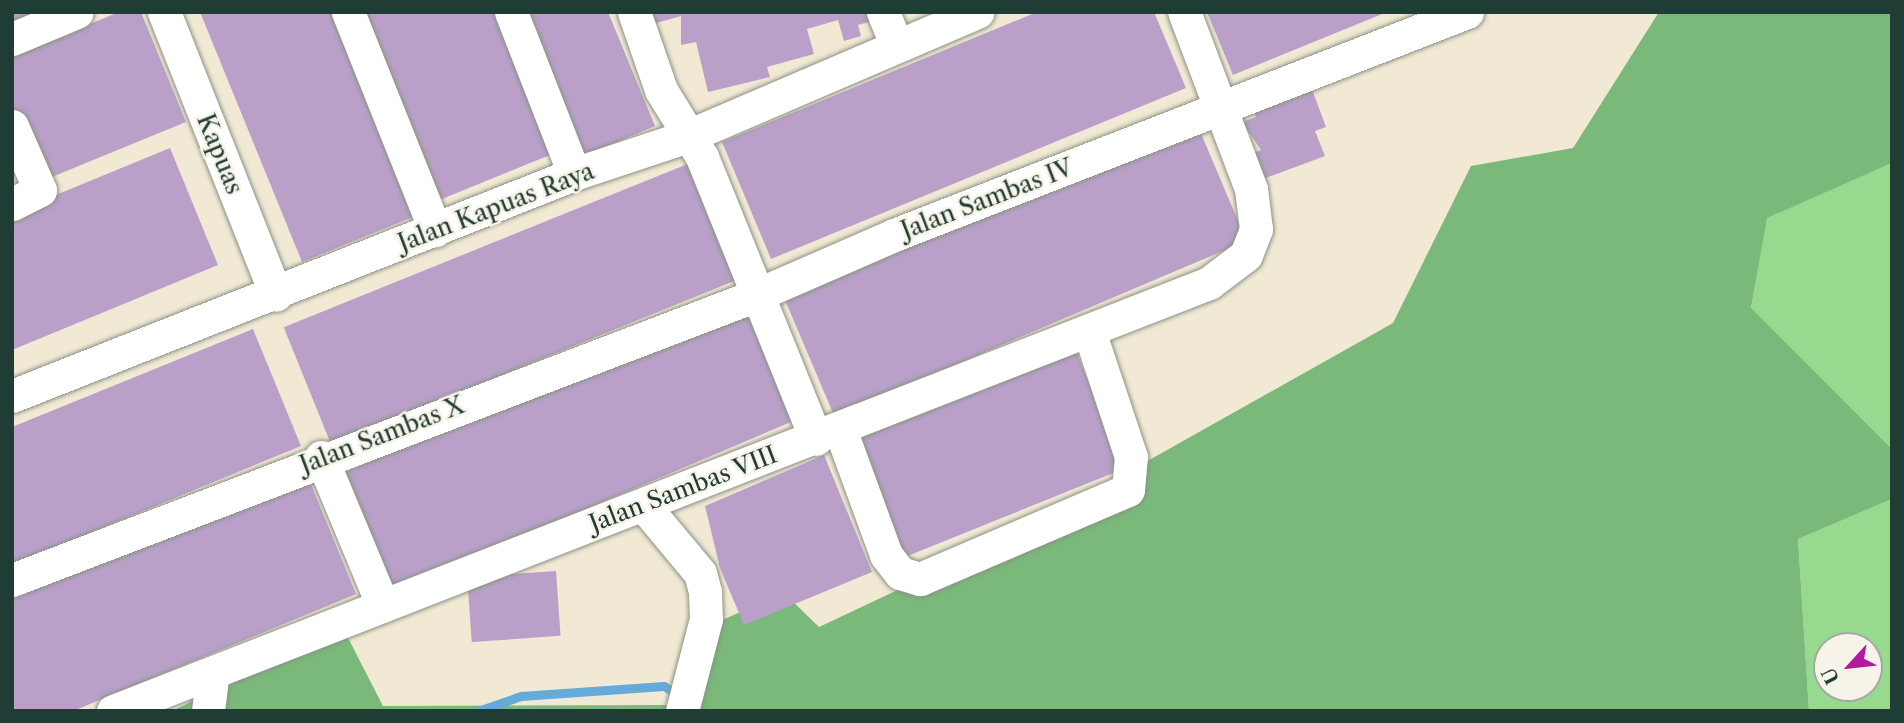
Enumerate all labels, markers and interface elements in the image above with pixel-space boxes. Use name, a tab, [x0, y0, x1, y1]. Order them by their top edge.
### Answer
street label: Kapuas	[191, 110, 249, 198]
street label: Jalan Sambas IV	[897, 153, 1077, 245]
street label: Jalan Kapuas Raya	[394, 156, 598, 258]
street label: Jalan Sambas X	[296, 390, 468, 480]
street label: Jalan Sambas VIII	[585, 440, 781, 538]
north arrow	[1813, 632, 1883, 702]
text: U	[1817, 664, 1844, 688]

